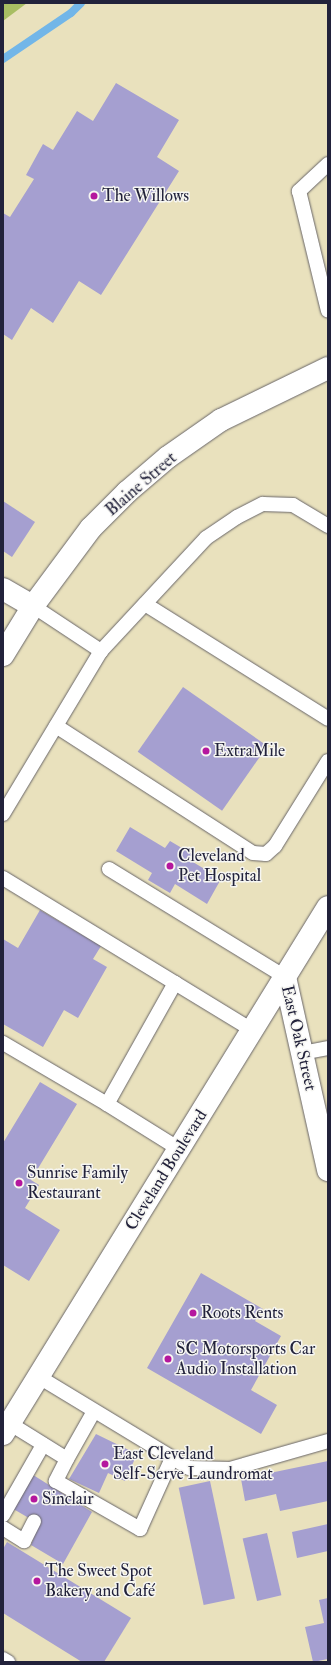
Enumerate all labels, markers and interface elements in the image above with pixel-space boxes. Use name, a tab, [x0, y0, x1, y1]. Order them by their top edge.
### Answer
place label: The Willows	[102, 186, 189, 206]
marker: The Willows	[89, 191, 99, 201]
street label: Blaine Street	[101, 448, 181, 520]
place label: ExtraMile	[214, 741, 285, 761]
marker: ExtraMile	[201, 746, 211, 756]
place label: Cleveland Pet Hospital	[178, 846, 261, 886]
marker: Cleveland Pet Hospital	[165, 861, 175, 871]
street label: East Oak Street	[277, 983, 321, 1093]
street label: Cleveland Boulevard	[121, 1106, 211, 1234]
place label: Sunrise Family Restaurant	[27, 1163, 128, 1203]
marker: Sunrise Family Restaurant	[14, 1178, 24, 1188]
place label: Roots Rents	[201, 1303, 283, 1323]
marker: Roots Rents	[188, 1308, 198, 1318]
place label: SC Motorsports Car Audio Installation	[176, 1339, 315, 1379]
marker: SC Motorsports Car Audio Installation	[163, 1354, 173, 1364]
place label: East Cleveland Self-Serve Laundromat	[113, 1444, 273, 1484]
marker: East Cleveland Self-Serve Laundromat	[100, 1459, 110, 1469]
place label: Sinclair	[42, 1489, 94, 1509]
marker: Sinclair	[29, 1494, 39, 1504]
place label: The Sweet Spot Bakery and Café	[45, 1561, 155, 1601]
marker: The Sweet Spot Bakery and Café	[32, 1576, 42, 1586]

